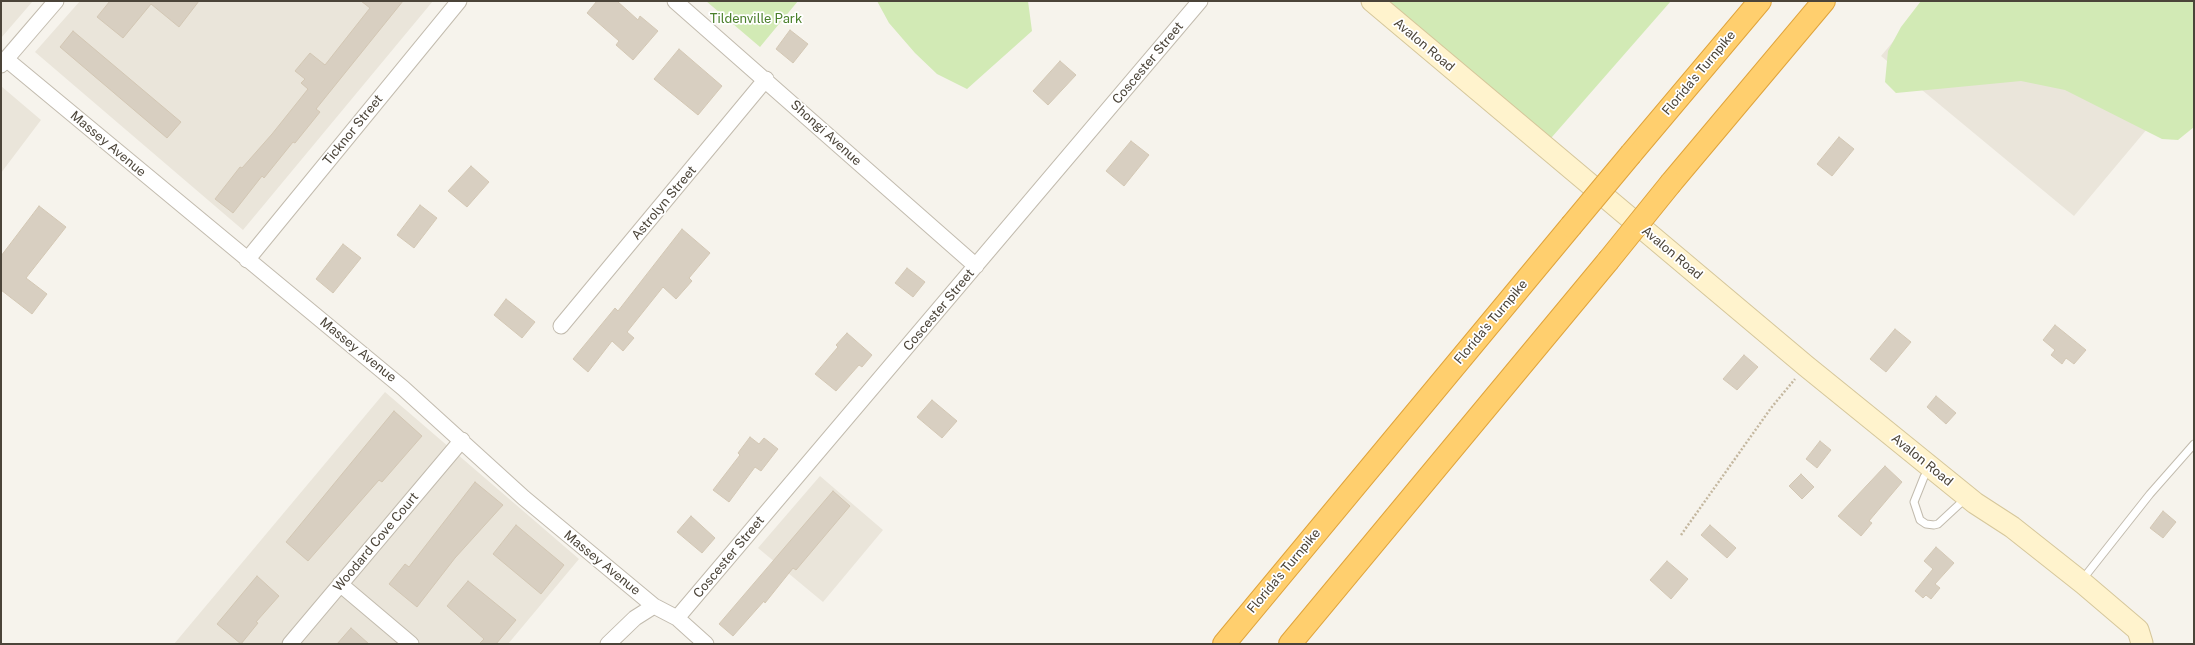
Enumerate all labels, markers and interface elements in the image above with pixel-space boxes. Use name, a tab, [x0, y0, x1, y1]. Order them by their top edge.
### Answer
park label: Tildenville Park	[710, 11, 802, 27]
street label: Avalon Road	[1390, 15, 1458, 75]
street label: Coscester Street	[1109, 19, 1187, 107]
street label: Florida's Turnpike	[1659, 27, 1739, 119]
street label: Ticknor Street	[320, 92, 386, 168]
street label: Shongi Avenue	[787, 97, 865, 169]
street label: Massey Avenue	[67, 108, 149, 180]
street label: Astrolyn Street	[628, 163, 700, 243]
street label: Avalon Road	[1638, 223, 1706, 283]
street label: Coscester Street	[900, 266, 978, 354]
street label: Florida's Turnpike	[1451, 276, 1531, 368]
street label: Massey Avenue	[317, 314, 399, 386]
street label: Avalon Road	[1888, 431, 1956, 489]
street label: Woodard Cove Court	[330, 489, 422, 595]
street label: Coscester Street	[690, 513, 768, 601]
street label: Florida's Turnpike	[1244, 525, 1324, 617]
street label: Massey Avenue	[561, 527, 643, 599]

